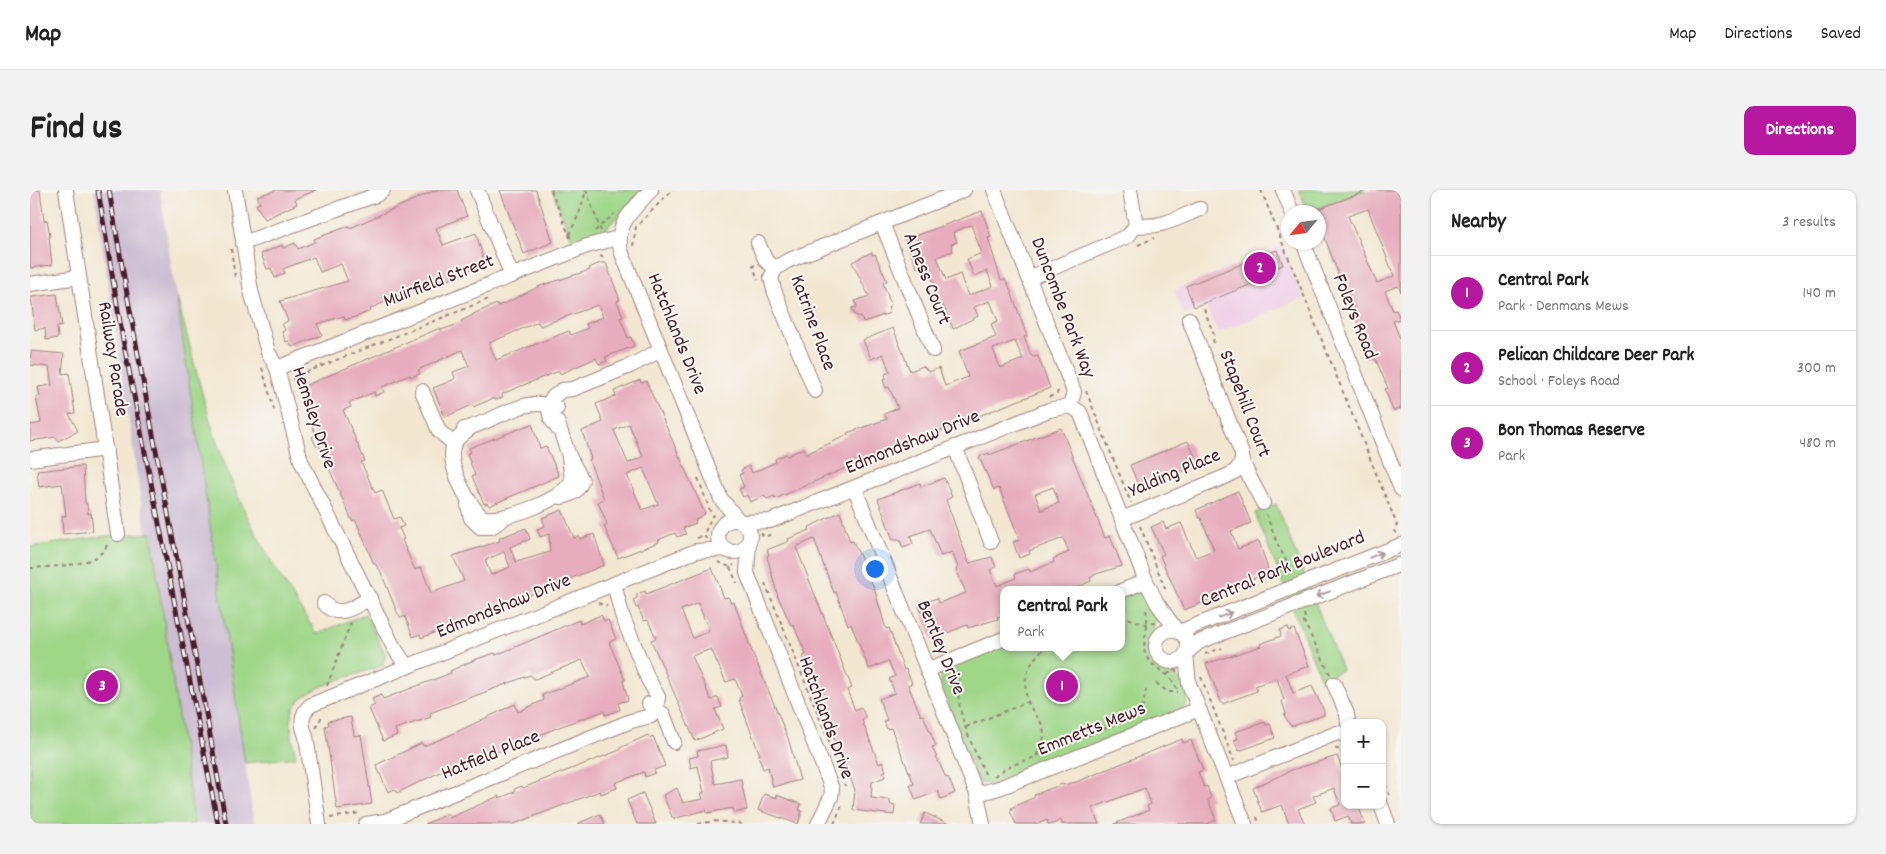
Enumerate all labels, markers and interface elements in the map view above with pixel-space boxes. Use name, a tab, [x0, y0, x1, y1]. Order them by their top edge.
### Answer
text: Map	[25, 18, 61, 52]
text: Map	[1669, 22, 1696, 47]
text: Directions	[1724, 22, 1793, 47]
text: Saved	[1821, 22, 1861, 47]
text: Find us	[30, 105, 122, 155]
button: Directions	[1744, 106, 1856, 155]
north arrow	[1281, 205, 1326, 250]
text: Nearby	[1451, 208, 1506, 238]
text: 3 results	[1782, 211, 1836, 234]
street label: Alness Court	[895, 229, 957, 329]
street label: Duncombe Park Way	[1022, 234, 1102, 383]
street label: Muirfield Street	[379, 248, 499, 316]
pin: 2	[1244, 249, 1276, 287]
text: Central Park	[1498, 268, 1589, 295]
street label: Hatchlands Drive	[639, 269, 713, 399]
street label: Foleys Road	[1324, 270, 1384, 364]
street label: Katrine Place	[782, 271, 842, 375]
text: 1	[1465, 282, 1469, 305]
text: 140 m	[1802, 282, 1836, 305]
text: Park · Denmans Mews	[1498, 295, 1629, 318]
street label: Railway Parade	[89, 300, 135, 419]
text: Pelican Childcare Deer Park	[1498, 343, 1694, 370]
street label: Stapehill Court	[1211, 346, 1277, 462]
text: 2	[1464, 357, 1471, 380]
text: 300 m	[1797, 357, 1836, 380]
street label: Hemsley Drive	[283, 363, 343, 473]
text: School · Foleys Road	[1498, 370, 1620, 393]
street label: Edmondshaw Drive	[842, 403, 985, 483]
text: Bon Thomas Reserve	[1498, 418, 1645, 445]
text: 3	[1463, 432, 1471, 455]
text: 480 m	[1800, 432, 1836, 455]
street label: Yalding Place	[1125, 442, 1225, 506]
text: Park	[1498, 445, 1525, 468]
street label: Central Park Boulevard	[1197, 524, 1369, 616]
one-way arrow	[1368, 550, 1383, 559]
your location	[862, 556, 888, 582]
street label: Edmondshaw Drive	[433, 567, 576, 647]
popup	[1000, 586, 1125, 651]
one-way arrow	[1316, 590, 1331, 599]
text: Central Park	[1017, 594, 1108, 621]
street label: Bentley Drive	[908, 597, 972, 700]
one-way arrow	[1217, 610, 1232, 619]
text: Park	[1017, 621, 1044, 644]
street label: Hatchlands Drive	[790, 653, 860, 783]
pin: 3	[86, 667, 118, 705]
pin: 1	[1046, 667, 1078, 705]
street label: Emmetts Mews	[1033, 695, 1151, 765]
map controls	[1341, 719, 1386, 809]
button: +	[1341, 719, 1386, 764]
street label: Hatfield Place	[438, 724, 545, 788]
button: −	[1341, 764, 1386, 809]

